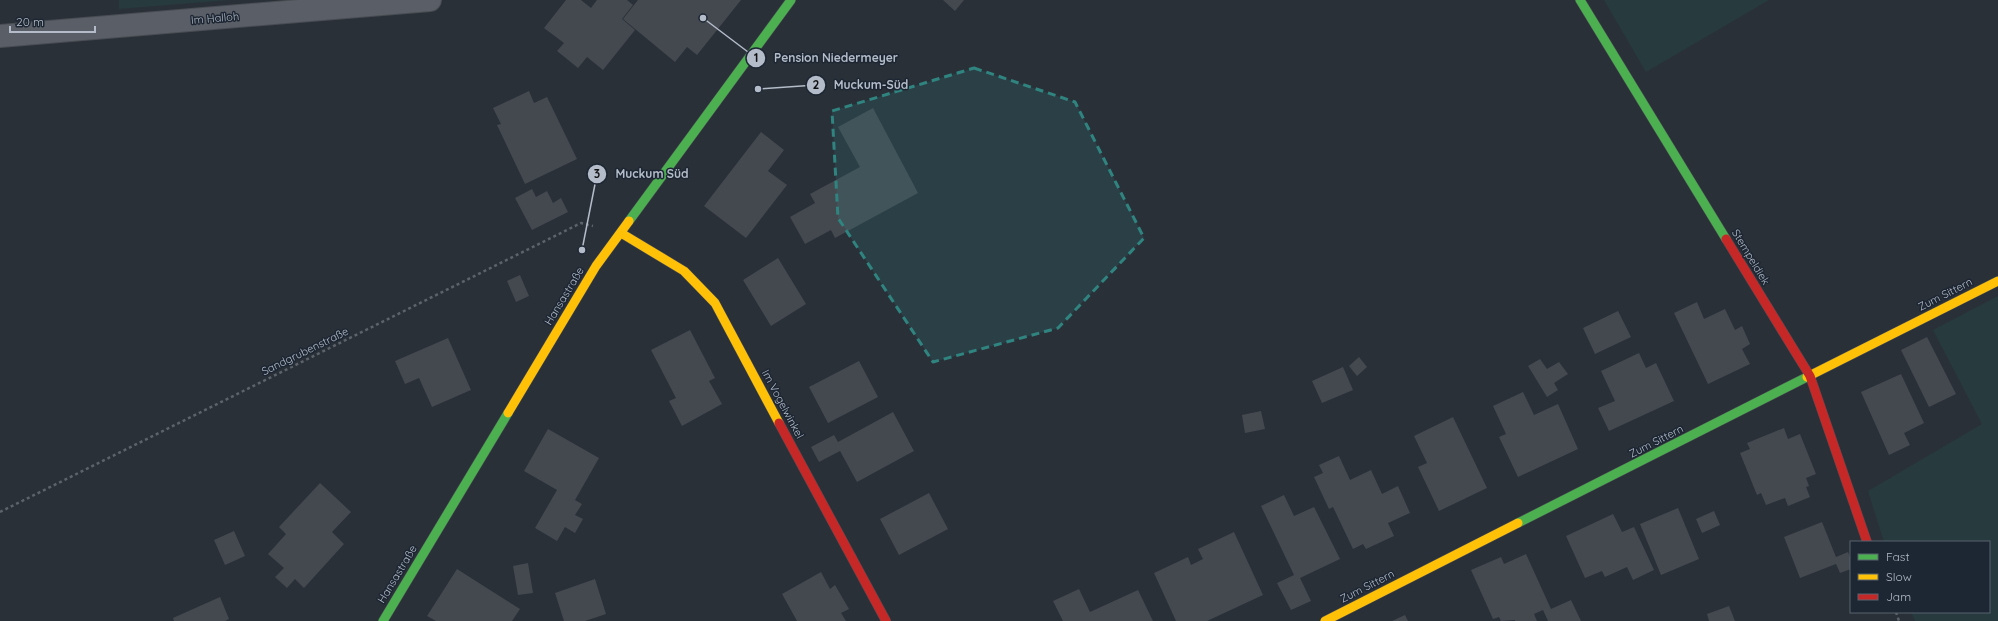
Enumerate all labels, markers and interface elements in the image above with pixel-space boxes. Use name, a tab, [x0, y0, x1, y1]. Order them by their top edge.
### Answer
scale bar	[10, 8, 95, 34]
street label: Im Halloh	[190, 9, 240, 27]
text: 20 m	[16, 14, 44, 29]
callout: Pension Niedermeyer	[746, 46, 906, 70]
text: 1	[754, 50, 758, 65]
text: Pension Niedermeyer	[774, 50, 898, 65]
callout: Muckum-Süd	[806, 73, 916, 97]
text: 2	[813, 77, 820, 92]
text: Muckum-Süd	[834, 77, 908, 92]
callout: Muckum Süd	[587, 162, 696, 186]
text: 3	[594, 166, 600, 181]
text: Muckum Süd	[615, 166, 689, 181]
street label: Stempeldiek	[1729, 227, 1773, 287]
street label: Hansastraße	[541, 264, 587, 328]
street label: Zum Sittern	[1916, 274, 1974, 314]
street label: Sandgrubenstraße	[259, 324, 351, 378]
street label: Im Vogelwinkel	[759, 367, 807, 441]
street label: Zum Sittern	[1627, 421, 1685, 461]
legend	[1850, 541, 1990, 613]
street label: Hansastraße	[374, 542, 420, 606]
text: Fast	[1886, 549, 1910, 564]
street label: Zum Sittern	[1338, 566, 1396, 606]
text: Slow	[1886, 569, 1912, 584]
text: Jam	[1886, 589, 1911, 604]

